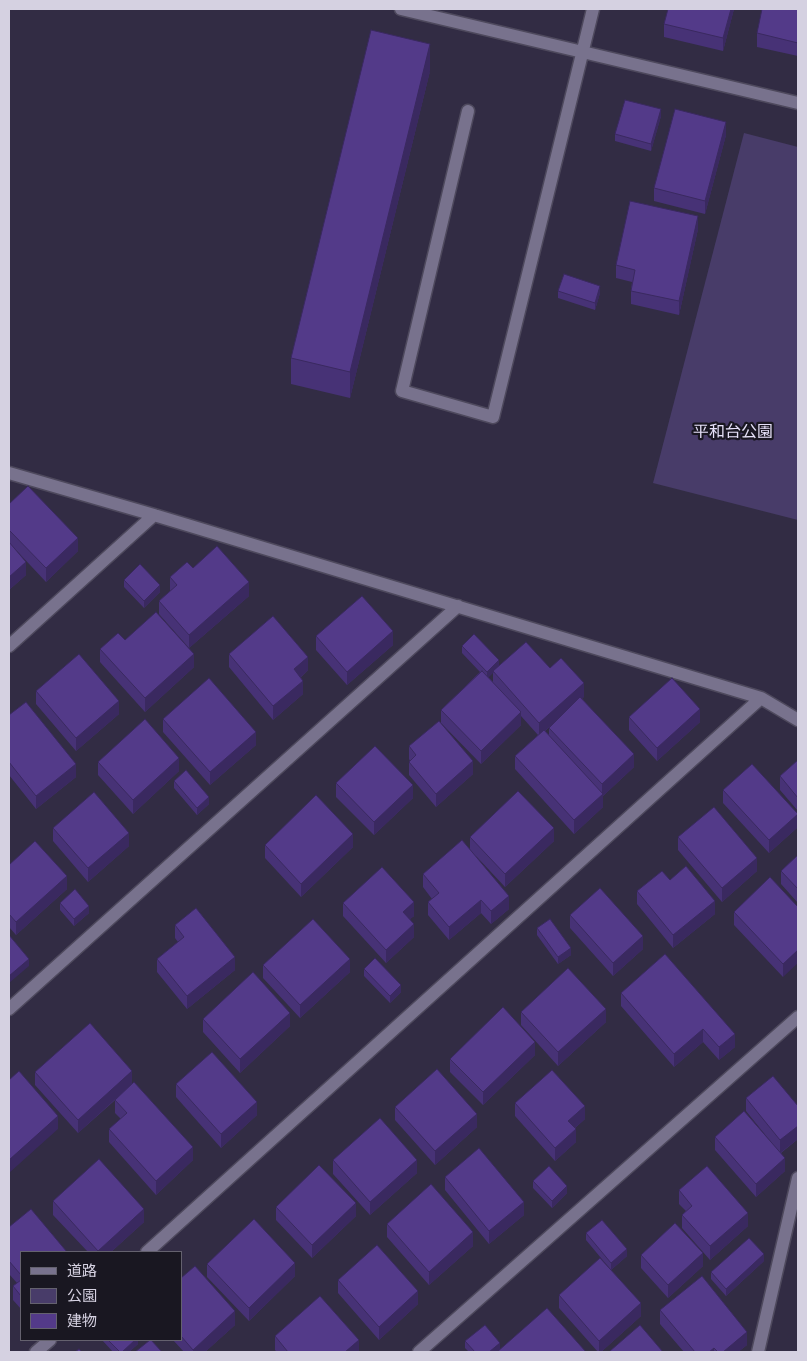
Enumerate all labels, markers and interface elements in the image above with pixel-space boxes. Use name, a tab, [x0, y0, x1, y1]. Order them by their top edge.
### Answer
park label: 平和台公園	[693, 424, 773, 444]
legend	[20, 1251, 182, 1341]
text: 道路	[67, 1263, 97, 1282]
text: 公園	[67, 1288, 97, 1307]
text: 建物	[67, 1313, 97, 1332]

